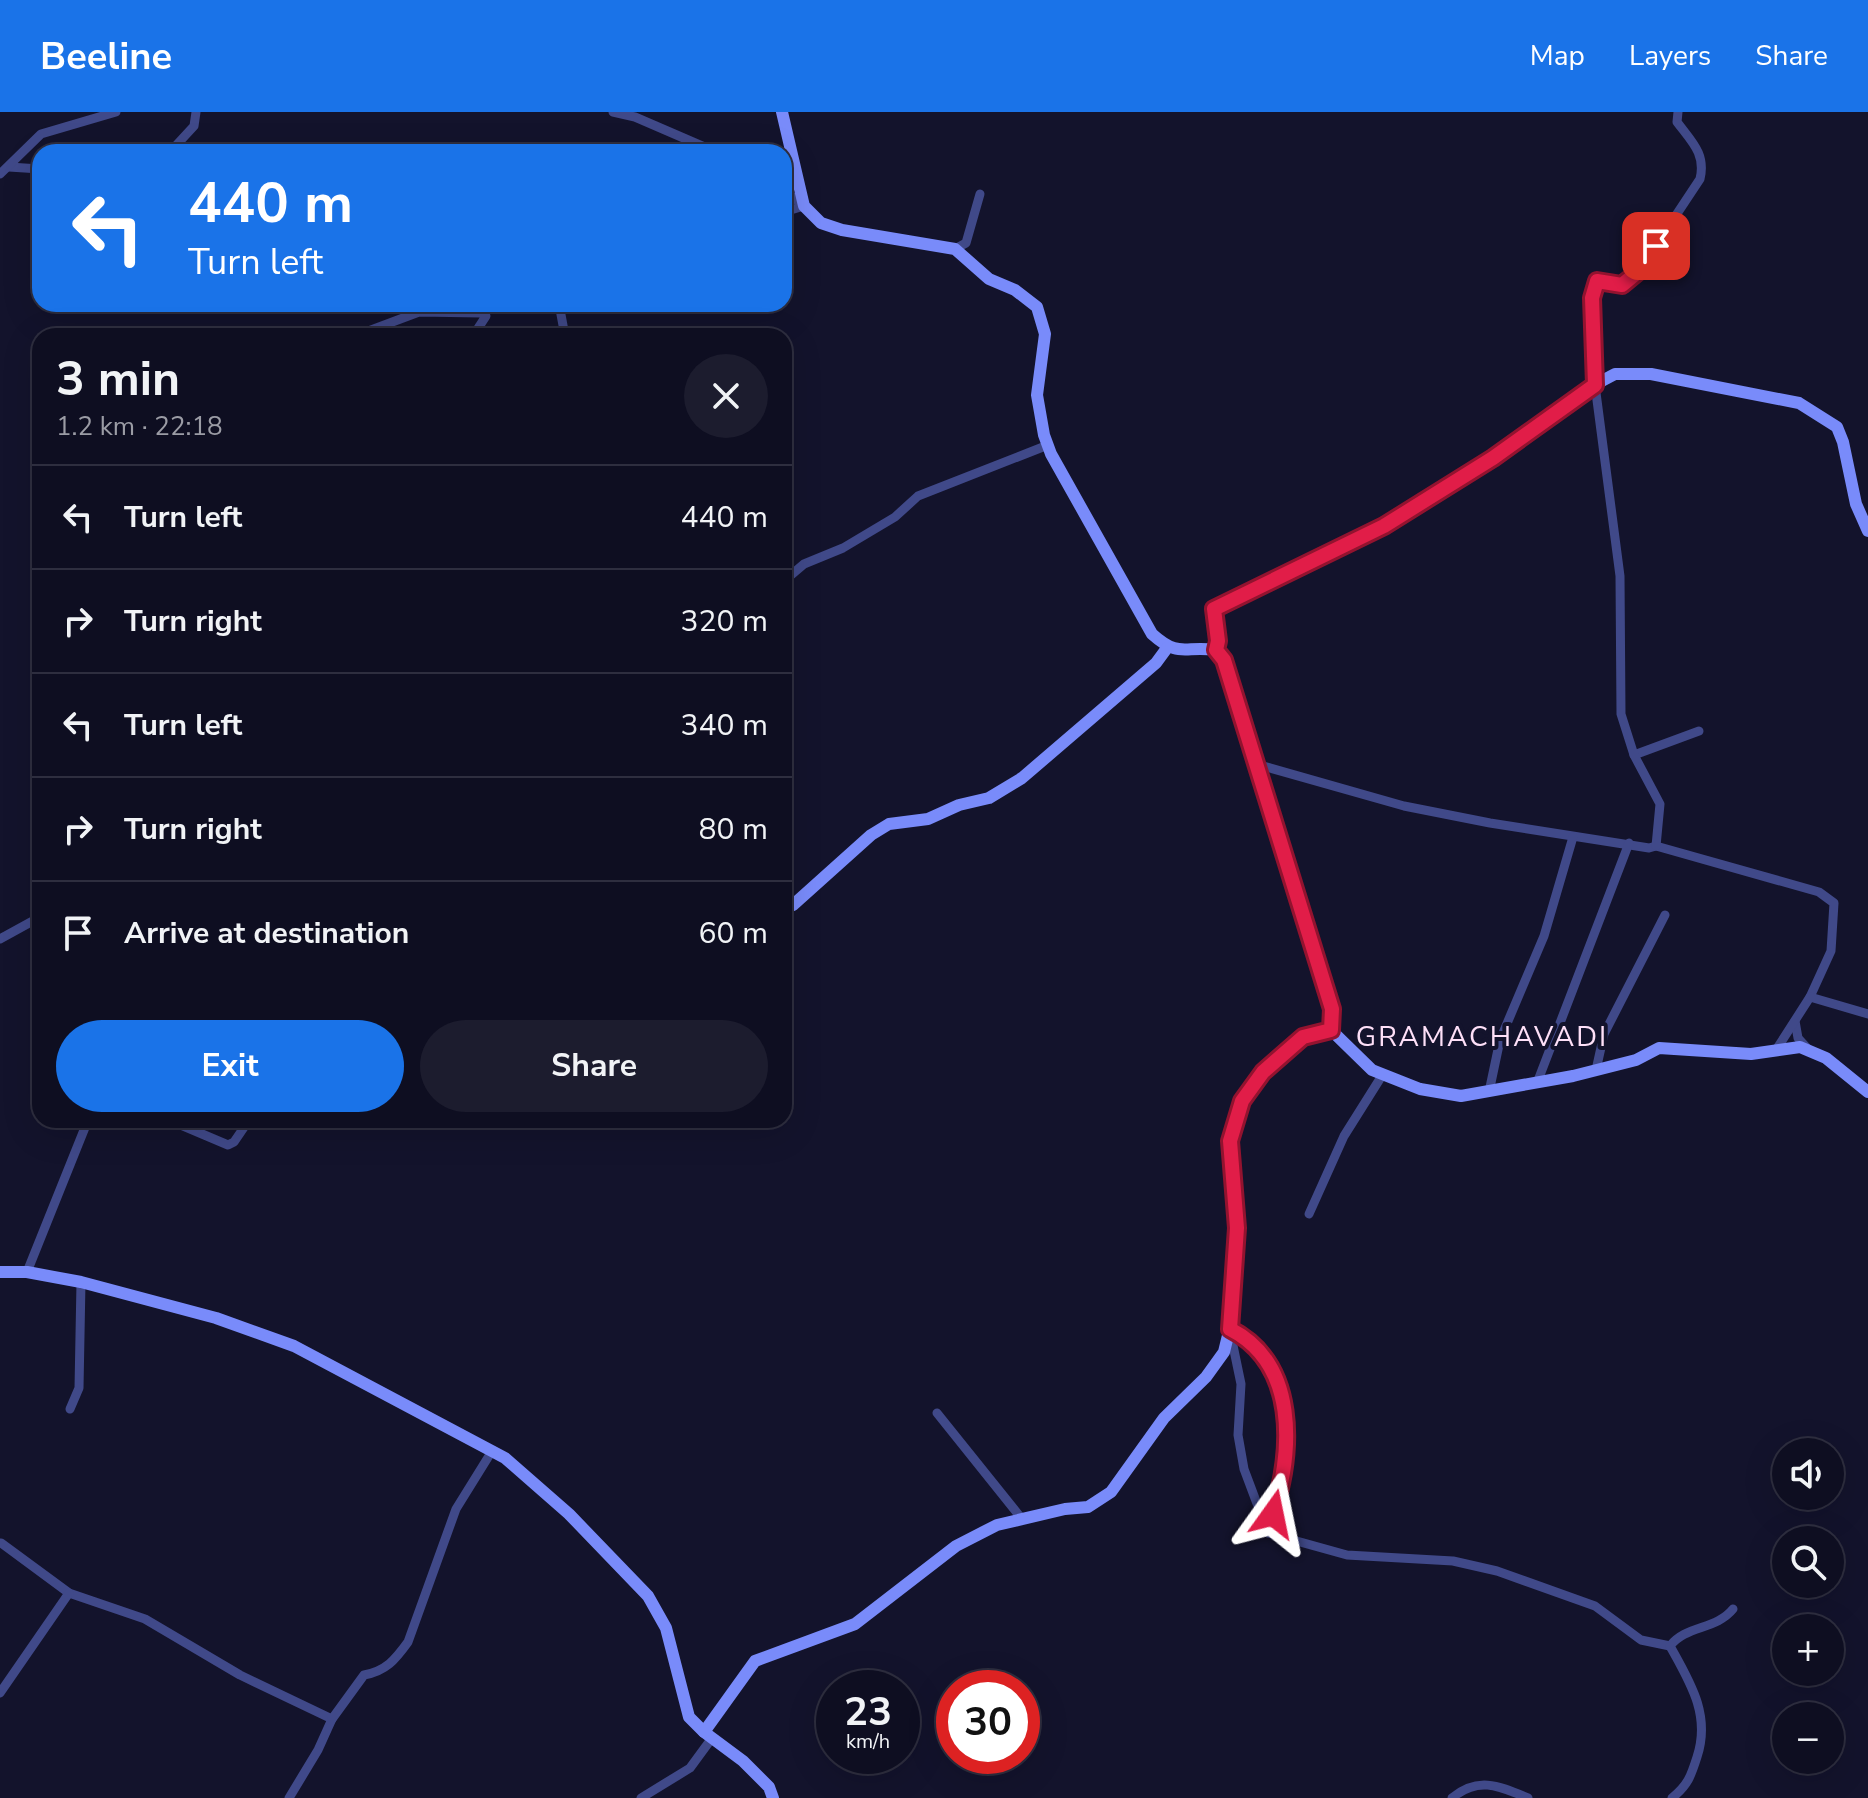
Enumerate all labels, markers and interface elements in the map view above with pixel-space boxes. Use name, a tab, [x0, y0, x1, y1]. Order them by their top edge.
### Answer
text: Beeline	[40, 31, 172, 82]
text: Map	[1530, 37, 1585, 75]
text: Layers	[1629, 37, 1711, 75]
text: Share	[1755, 37, 1828, 75]
text: 440 m	[188, 165, 353, 242]
icon: left	[56, 176, 160, 280]
pin	[1622, 212, 1690, 280]
icon: arrive	[1634, 224, 1678, 268]
text: Turn left	[188, 238, 323, 287]
text: 3 min	[56, 346, 180, 412]
button: close	[684, 354, 768, 438]
text: 1.2 km · 22:18	[56, 409, 223, 444]
icon: left	[56, 495, 100, 539]
text: Turn left	[124, 497, 242, 538]
text: 440 m	[681, 497, 768, 538]
icon: right	[56, 599, 100, 643]
text: Turn right	[124, 601, 262, 642]
text: 320 m	[681, 601, 768, 642]
icon: left	[56, 703, 100, 747]
text: Turn left	[124, 705, 242, 746]
text: 340 m	[681, 705, 768, 746]
icon: right	[56, 807, 100, 851]
text: Turn right	[124, 809, 262, 850]
text: 80 m	[699, 809, 768, 850]
icon: arrive	[56, 911, 100, 955]
text: Arrive at destination	[124, 913, 409, 954]
text: 60 m	[699, 913, 768, 954]
district label: GRAMACHAVADI	[1356, 1018, 1608, 1056]
button: Exit	[56, 1020, 404, 1112]
button: Share	[420, 1020, 768, 1112]
map controls	[1772, 1438, 1844, 1774]
button: sound	[1772, 1438, 1844, 1510]
position arrow	[1231, 1472, 1315, 1556]
button: search	[1772, 1526, 1844, 1598]
button: +	[1772, 1614, 1844, 1686]
speed limit sign: 30	[936, 1670, 1040, 1774]
text: 23	[844, 1685, 892, 1739]
button: −	[1772, 1702, 1844, 1774]
text: km/h	[846, 1728, 890, 1755]

